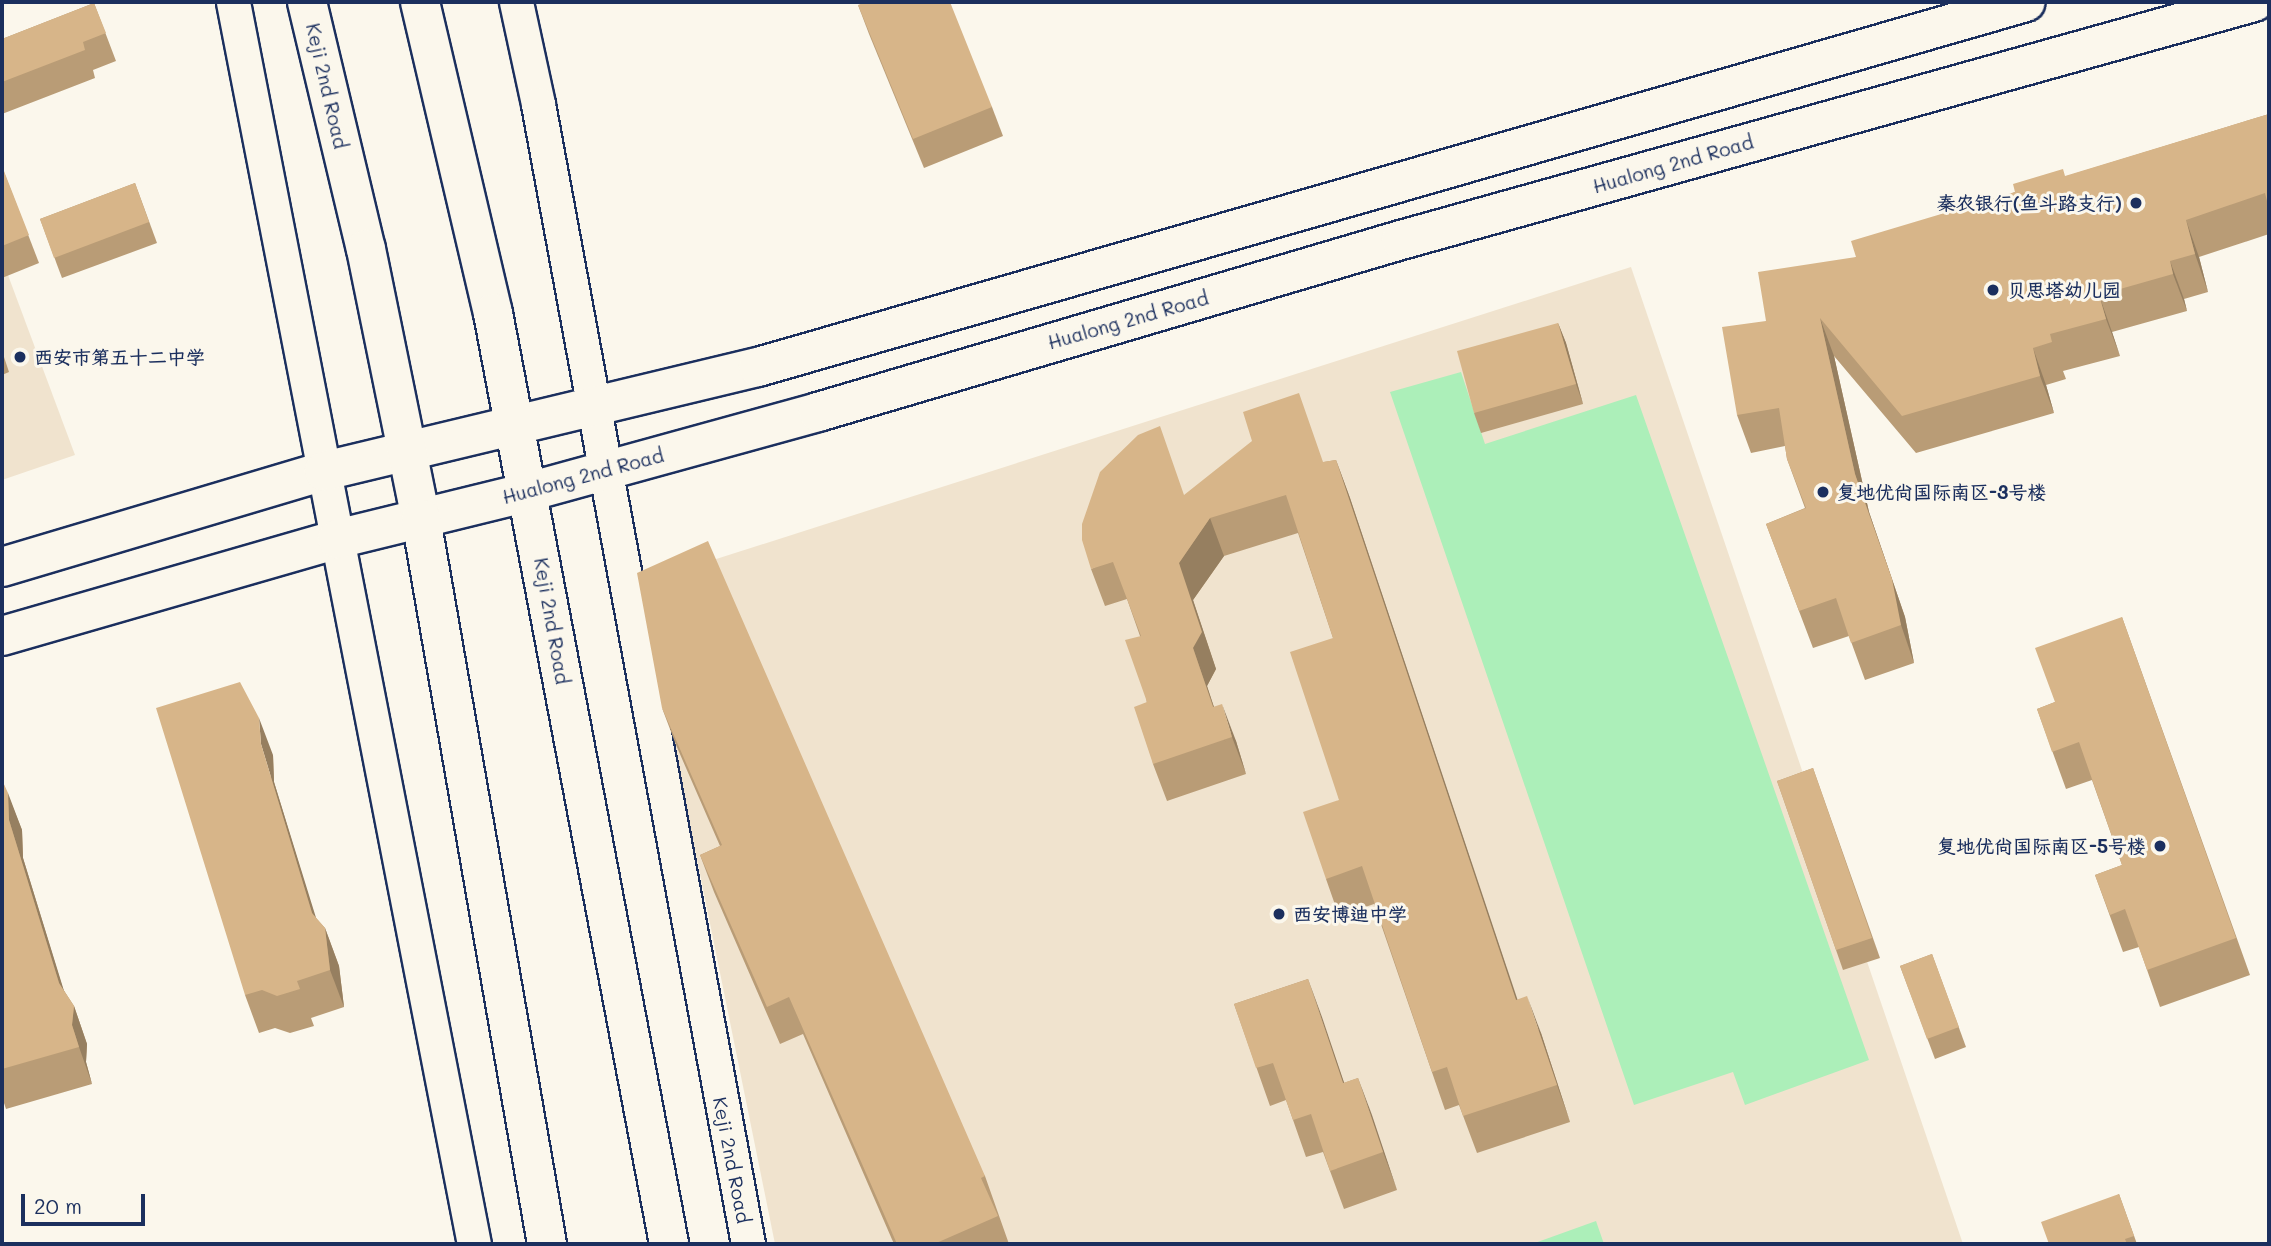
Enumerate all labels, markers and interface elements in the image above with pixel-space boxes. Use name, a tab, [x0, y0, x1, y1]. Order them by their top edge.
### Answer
street label: Keji 2nd Road	[301, 21, 353, 151]
street label: Hualong 2nd Road	[1590, 130, 1756, 198]
place label: 秦农银行(鱼斗路支行)	[1937, 192, 2122, 214]
marker: 秦农银行(鱼斗路支行)	[2128, 195, 2144, 211]
place label: 贝思塔幼儿园	[2007, 279, 2121, 301]
marker: 贝思塔幼儿园	[1985, 282, 2001, 298]
street label: Hualong 2nd Road	[1045, 286, 1211, 354]
place label: 西安市第五十二中学	[34, 346, 205, 368]
marker: 西安市第五十二中学	[12, 349, 28, 365]
street label: Hualong 2nd Road	[500, 444, 666, 508]
place label: 复地优尚国际南区-3号楼	[1837, 481, 2046, 503]
marker: 复地优尚国际南区-3号楼	[1815, 484, 1831, 500]
street label: Keji 2nd Road	[530, 556, 574, 686]
place label: 复地优尚国际南区-5号楼	[1937, 835, 2146, 857]
marker: 复地优尚国际南区-5号楼	[2152, 838, 2168, 854]
place label: 西安博迪中学	[1293, 903, 1407, 925]
marker: 西安博迪中学	[1271, 906, 1287, 922]
street label: Keji 2nd Road	[709, 1095, 755, 1225]
scale bar	[24, 1180, 149, 1224]
text: 20 m	[34, 1192, 82, 1219]

